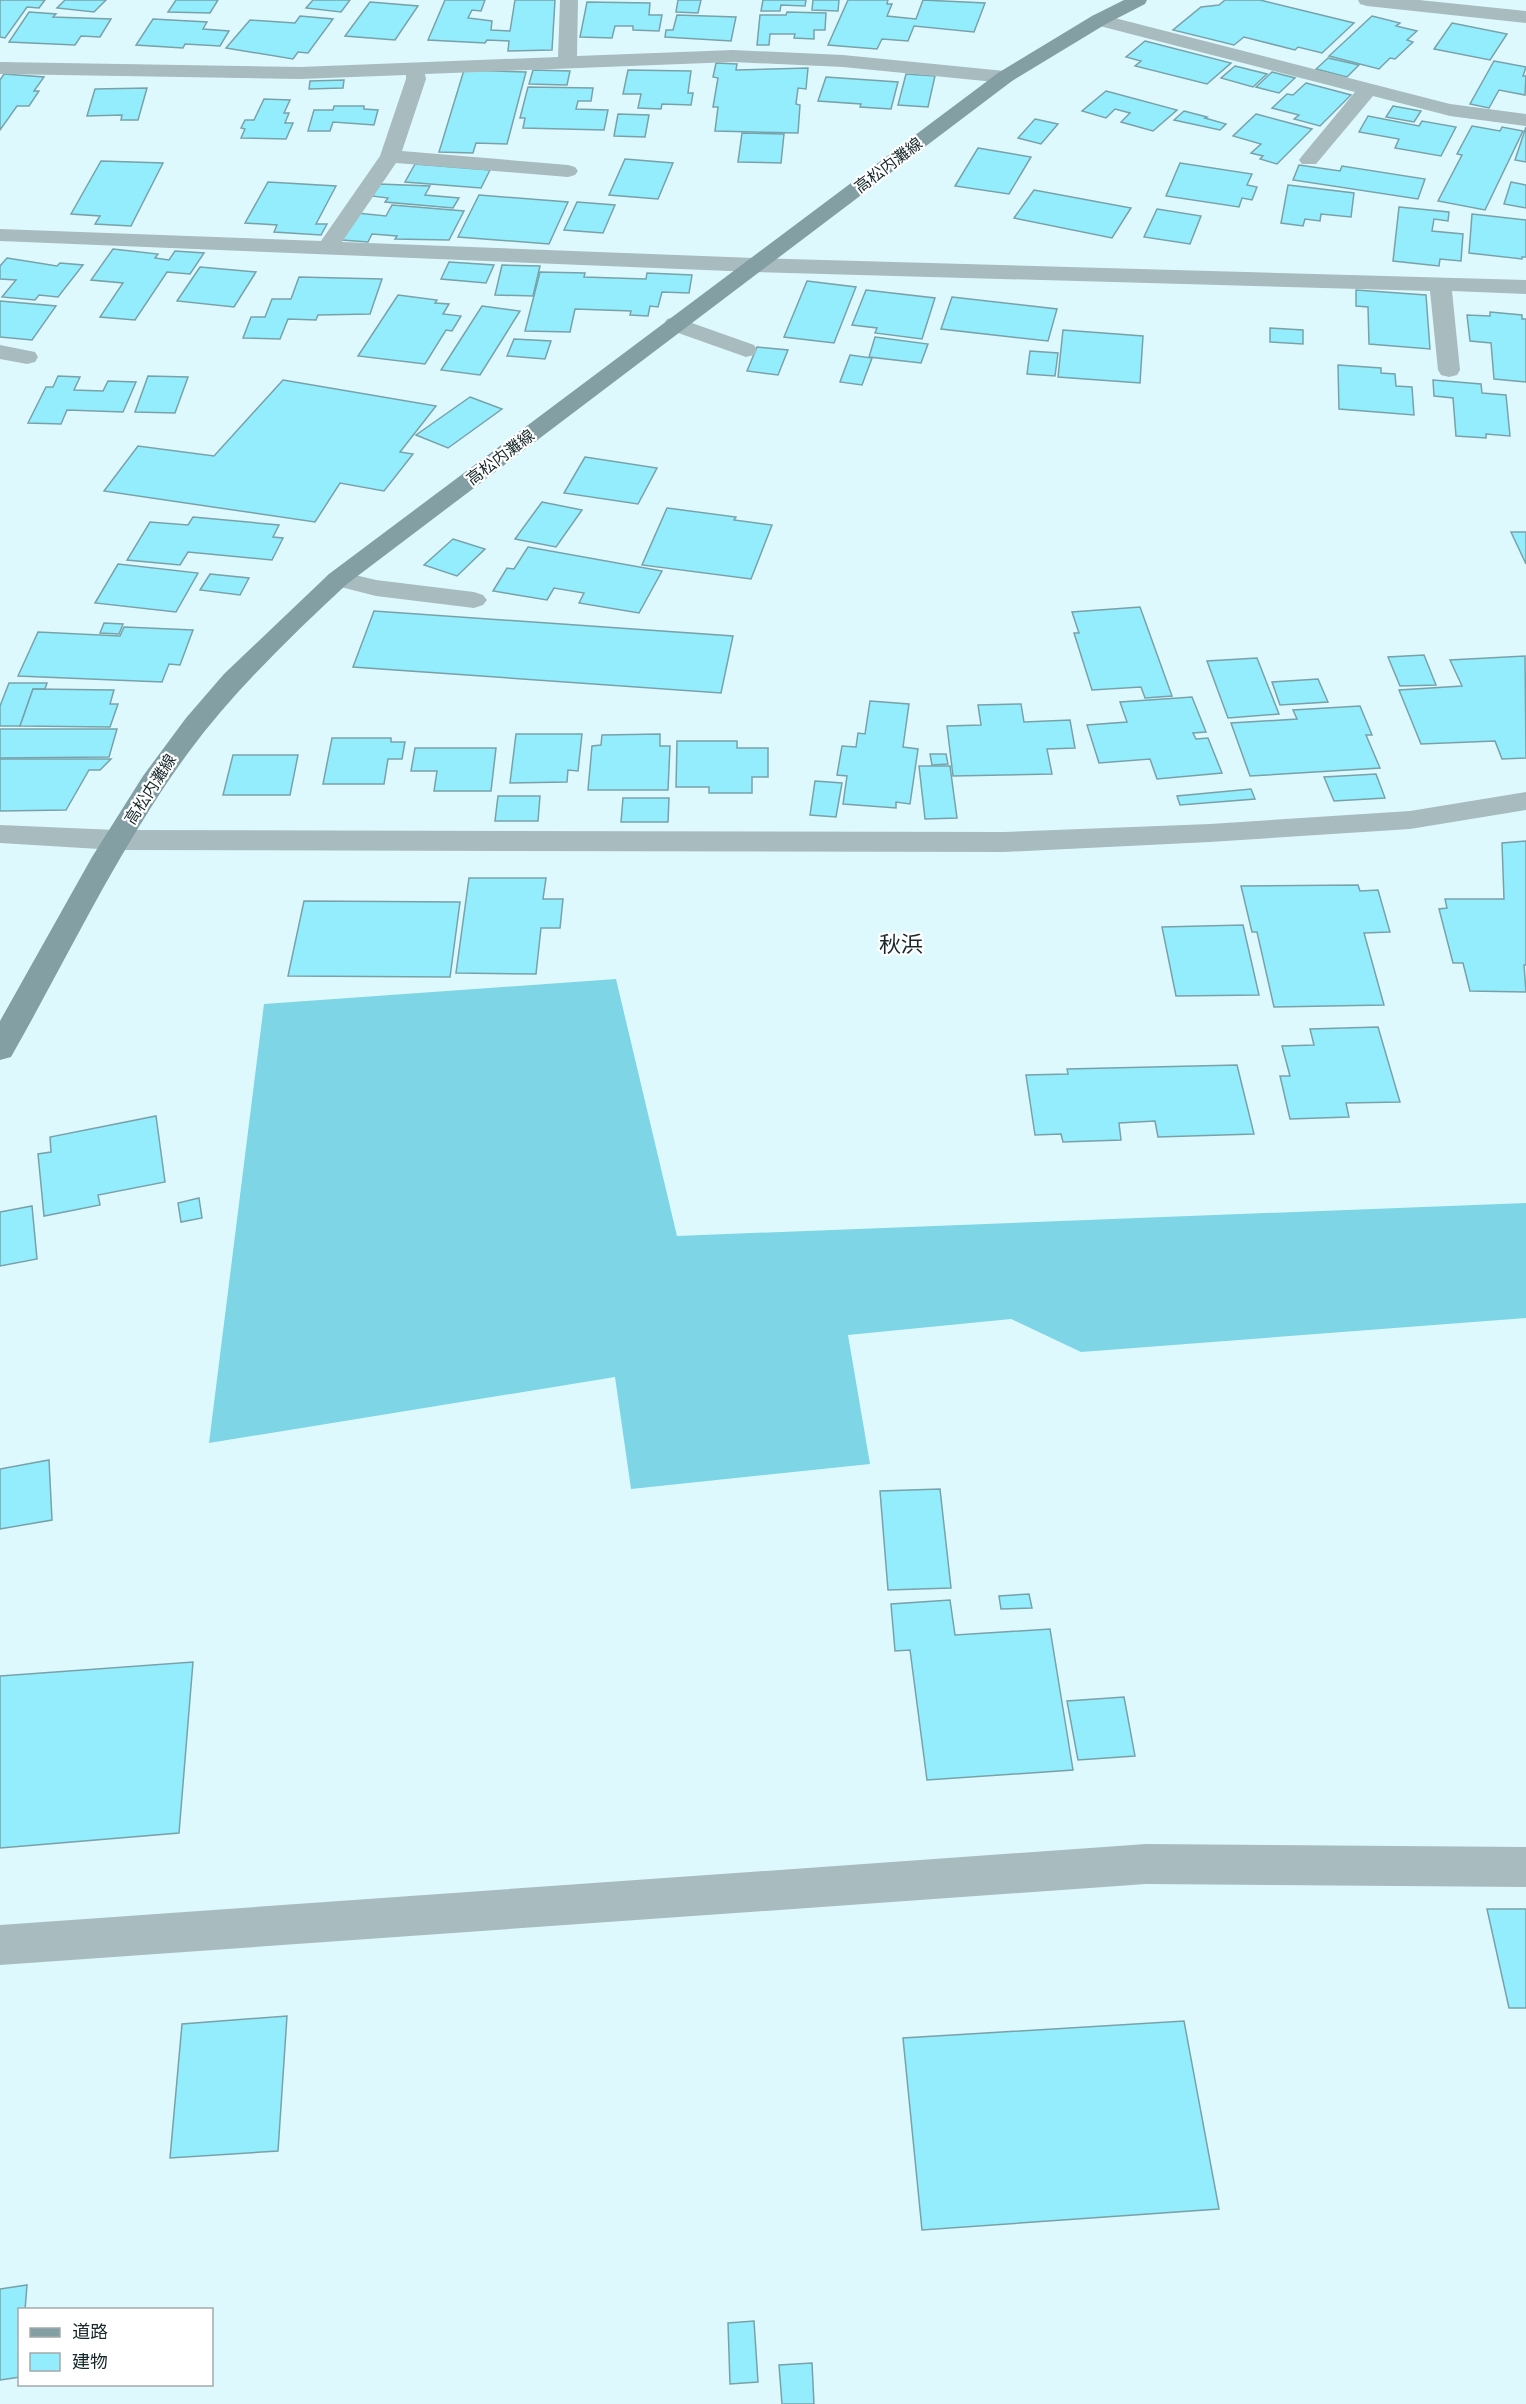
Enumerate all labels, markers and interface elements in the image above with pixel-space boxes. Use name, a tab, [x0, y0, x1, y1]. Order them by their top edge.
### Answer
street label: 高松内灘線	[850, 133, 925, 196]
street label: 高松内灘線	[462, 425, 537, 488]
street label: 高松内灘線	[120, 750, 179, 827]
district label: 秋浜	[879, 930, 923, 956]
legend	[18, 2308, 213, 2386]
text: 道路	[72, 2320, 108, 2342]
text: 建物	[72, 2350, 108, 2372]

